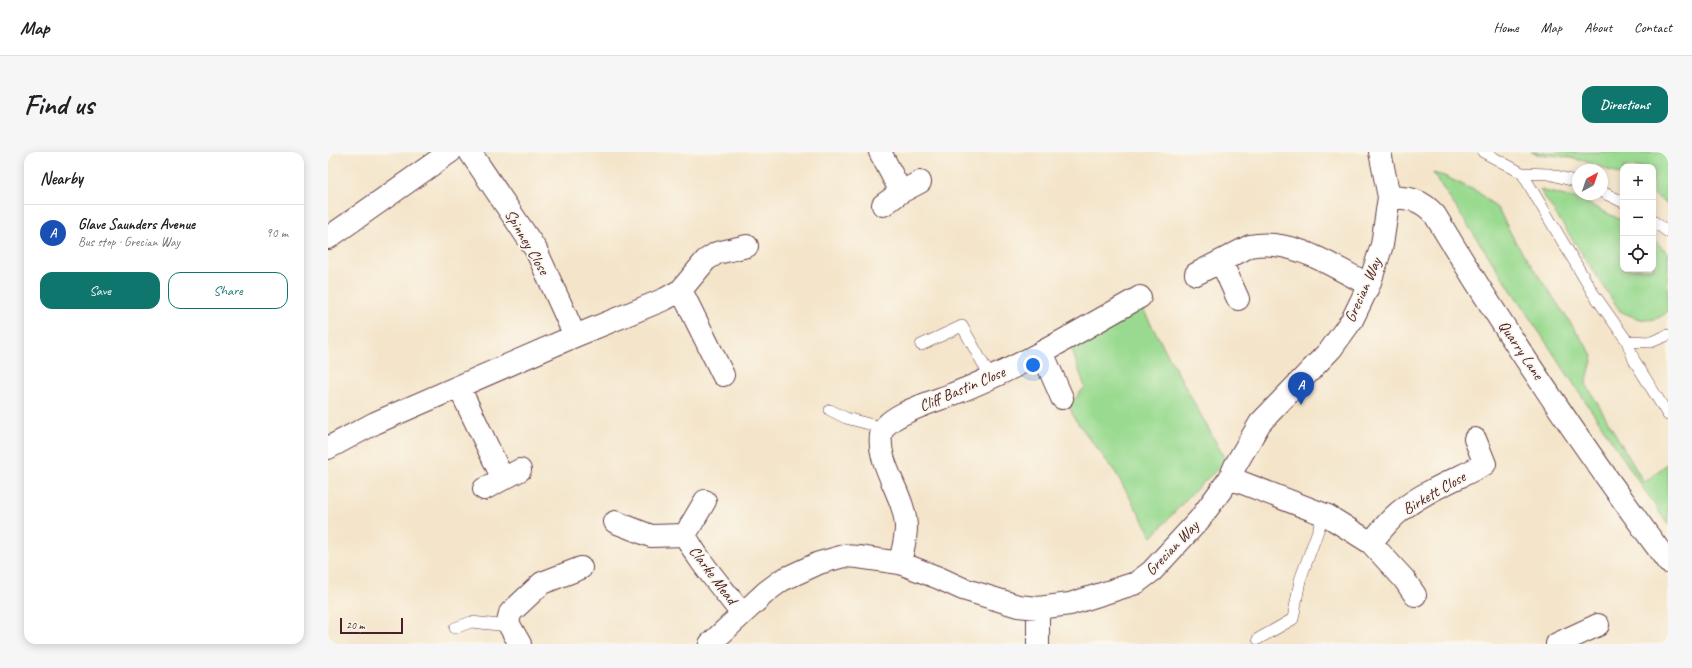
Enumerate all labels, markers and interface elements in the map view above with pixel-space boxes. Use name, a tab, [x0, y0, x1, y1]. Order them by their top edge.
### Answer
text: Map	[20, 16, 50, 40]
text: Home	[1493, 19, 1519, 36]
text: Map	[1541, 19, 1562, 36]
text: About	[1584, 19, 1612, 36]
text: Contact	[1634, 19, 1672, 36]
button: Directions	[1582, 86, 1668, 123]
text: Find us	[24, 87, 94, 122]
north arrow	[1572, 164, 1608, 200]
map controls	[1620, 164, 1656, 272]
button: +	[1620, 164, 1656, 200]
text: Nearby	[40, 168, 83, 189]
button: −	[1620, 200, 1656, 236]
street label: Spinney Close	[500, 206, 555, 280]
text: Glave Saunders Avenue	[78, 215, 195, 234]
text: A	[50, 225, 56, 241]
text: 90 m	[266, 225, 288, 241]
text: Bus stop · Grecian Way	[78, 234, 180, 250]
button: locate	[1620, 236, 1656, 272]
street label: Grecian Way	[1340, 253, 1387, 325]
button: Save	[40, 272, 160, 309]
button: Share	[168, 272, 288, 309]
street label: Quarry Lane	[1494, 317, 1549, 385]
your location	[1023, 355, 1043, 375]
street label: Cliff Bastin Close	[916, 361, 1010, 416]
pin: A	[1288, 372, 1314, 405]
street label: Birkett Close	[1399, 466, 1471, 519]
street label: Grecian Way	[1141, 515, 1204, 580]
street label: Clarke Mead	[685, 542, 743, 610]
scale bar	[340, 616, 403, 635]
text: 20 m	[346, 618, 365, 632]

